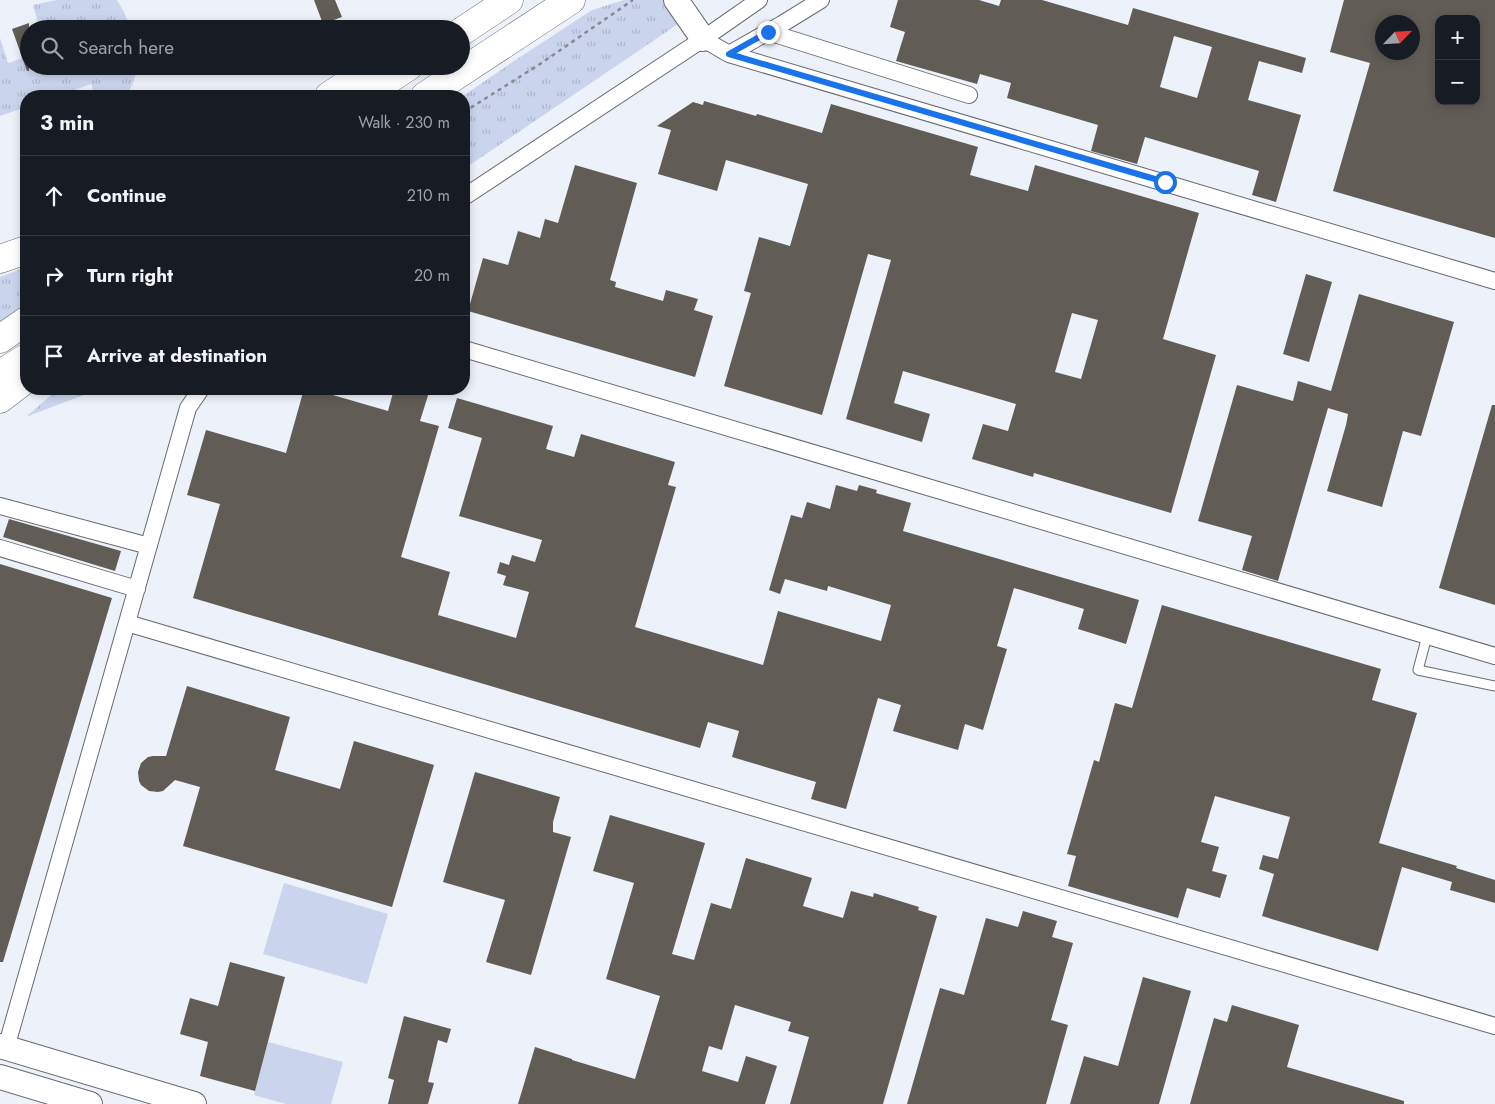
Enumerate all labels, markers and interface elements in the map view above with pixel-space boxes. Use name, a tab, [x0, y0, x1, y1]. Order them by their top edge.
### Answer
north arrow	[1375, 15, 1420, 60]
map controls	[1435, 15, 1480, 105]
button: +	[1435, 15, 1480, 60]
search box	[20, 20, 470, 75]
route end	[757, 21, 780, 44]
icon: search	[38, 34, 66, 62]
text: Search here	[78, 34, 174, 61]
button: −	[1435, 60, 1480, 105]
text: 3 min	[40, 108, 94, 138]
text: Walk · 230 m	[358, 111, 450, 134]
route start	[1154, 171, 1177, 194]
icon: ahead	[40, 182, 68, 210]
text: Continue	[87, 182, 166, 209]
text: 210 m	[407, 184, 450, 207]
icon: right	[40, 262, 68, 290]
text: Turn right	[87, 262, 173, 289]
text: 20 m	[414, 264, 450, 287]
icon: arrive	[40, 342, 68, 370]
text: Arrive at destination	[87, 342, 267, 369]

